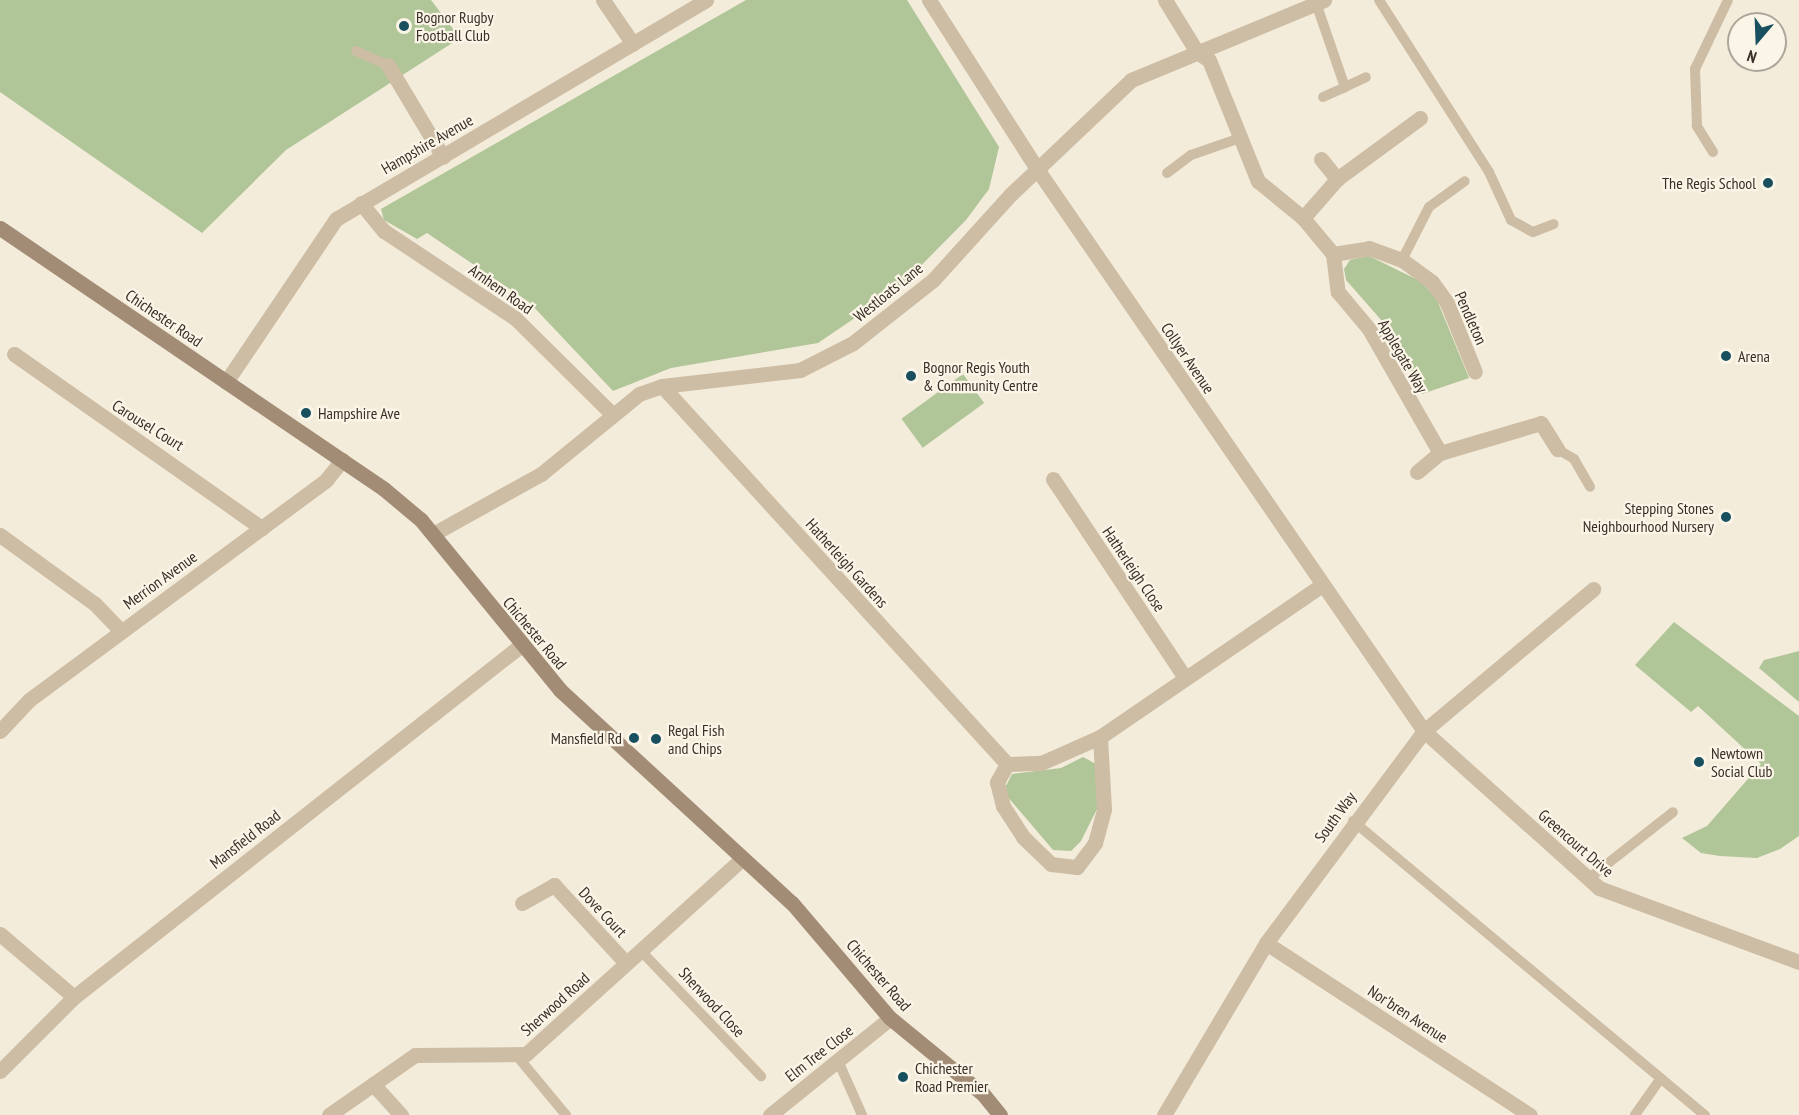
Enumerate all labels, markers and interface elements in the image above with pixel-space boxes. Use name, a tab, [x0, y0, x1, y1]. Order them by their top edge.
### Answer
place label: Bognor Rugby Football Club	[416, 7, 493, 45]
north arrow	[1727, 12, 1787, 72]
marker: Bognor Rugby Football Club	[397, 19, 411, 33]
text: N	[1744, 46, 1759, 68]
street label: Hampshire Avenue	[378, 110, 476, 178]
place label: The Regis School	[1662, 173, 1756, 193]
marker: The Regis School	[1761, 176, 1775, 190]
street label: Westloats Lane	[850, 258, 926, 326]
street label: Arnhem Road	[465, 260, 537, 318]
street label: Chichester Road	[122, 285, 206, 351]
street label: Pendleton	[1451, 289, 1491, 347]
street label: Applegate Way	[1374, 316, 1432, 396]
street label: Collyer Avenue	[1157, 319, 1219, 397]
place label: Arena	[1738, 346, 1770, 366]
marker: Arena	[1719, 349, 1733, 363]
place label: Bognor Regis Youth & Community Centre	[923, 357, 1039, 395]
marker: Bognor Regis Youth & Community Centre	[904, 369, 918, 383]
street label: Carousel Court	[109, 395, 187, 455]
place label: Hampshire Ave	[318, 403, 401, 423]
marker: Hampshire Ave	[299, 406, 313, 420]
place label: Stepping Stones Neighbourhood Nursery	[1583, 498, 1714, 536]
marker: Stepping Stones Neighbourhood Nursery	[1719, 510, 1733, 524]
street label: Hatherleigh Gardens	[802, 515, 892, 611]
street label: Hatherleigh Close	[1098, 523, 1170, 615]
street label: Merrion Avenue	[119, 547, 201, 613]
street label: Chichester Road	[499, 593, 571, 673]
place label: Regal Fish and Chips	[668, 720, 724, 758]
place label: Mansfield Rd	[551, 728, 622, 748]
marker: Mansfield Rd	[627, 731, 641, 745]
marker: Regal Fish and Chips	[649, 732, 663, 746]
place label: Newtown Social Club	[1711, 743, 1772, 781]
marker: Newtown Social Club	[1692, 755, 1706, 769]
street label: South Way	[1310, 788, 1360, 846]
street label: Greencourt Drive	[1535, 805, 1617, 881]
street label: Mansfield Road	[206, 806, 284, 872]
street label: Dove Court	[575, 883, 631, 941]
street label: Chichester Road	[843, 935, 915, 1015]
street label: Sherwood Close	[675, 963, 749, 1041]
street label: Sherwood Road	[517, 968, 593, 1040]
street label: Nor'bren Avenue	[1364, 981, 1452, 1047]
street label: Elm Tree Close	[781, 1020, 857, 1086]
place label: Chichester Road Premier	[915, 1058, 988, 1096]
marker: Chichester Road Premier	[896, 1070, 910, 1084]

